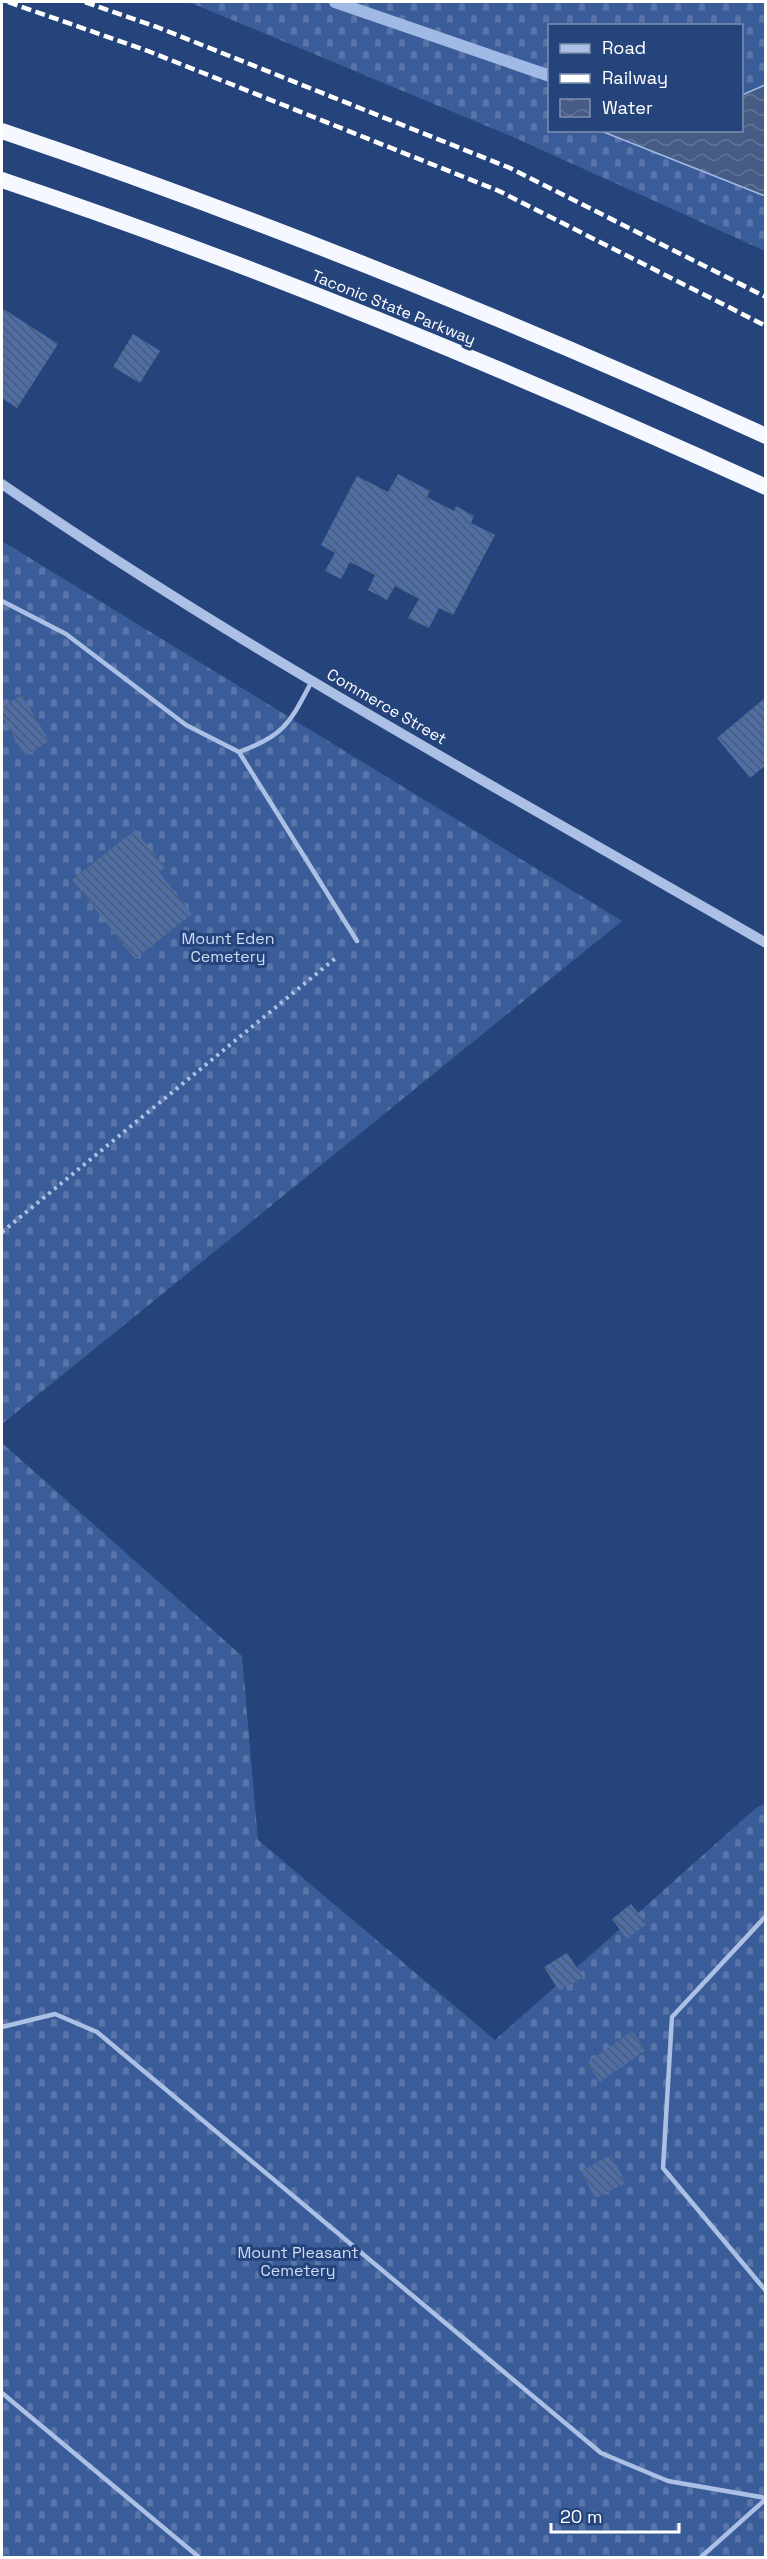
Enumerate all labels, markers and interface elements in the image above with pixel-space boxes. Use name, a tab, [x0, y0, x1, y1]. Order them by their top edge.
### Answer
legend	[548, 24, 743, 132]
text: Road	[602, 36, 646, 59]
text: Railway	[602, 66, 668, 89]
text: Water	[602, 96, 653, 119]
street label: Taconic State Parkway	[309, 265, 479, 350]
street label: Commerce Street	[323, 664, 450, 749]
park label: Mount Eden Cemetery	[181, 928, 275, 967]
park label: Mount Pleasant Cemetery	[237, 2242, 359, 2281]
scale bar	[551, 2496, 678, 2534]
text: 20 m	[560, 2505, 603, 2528]

